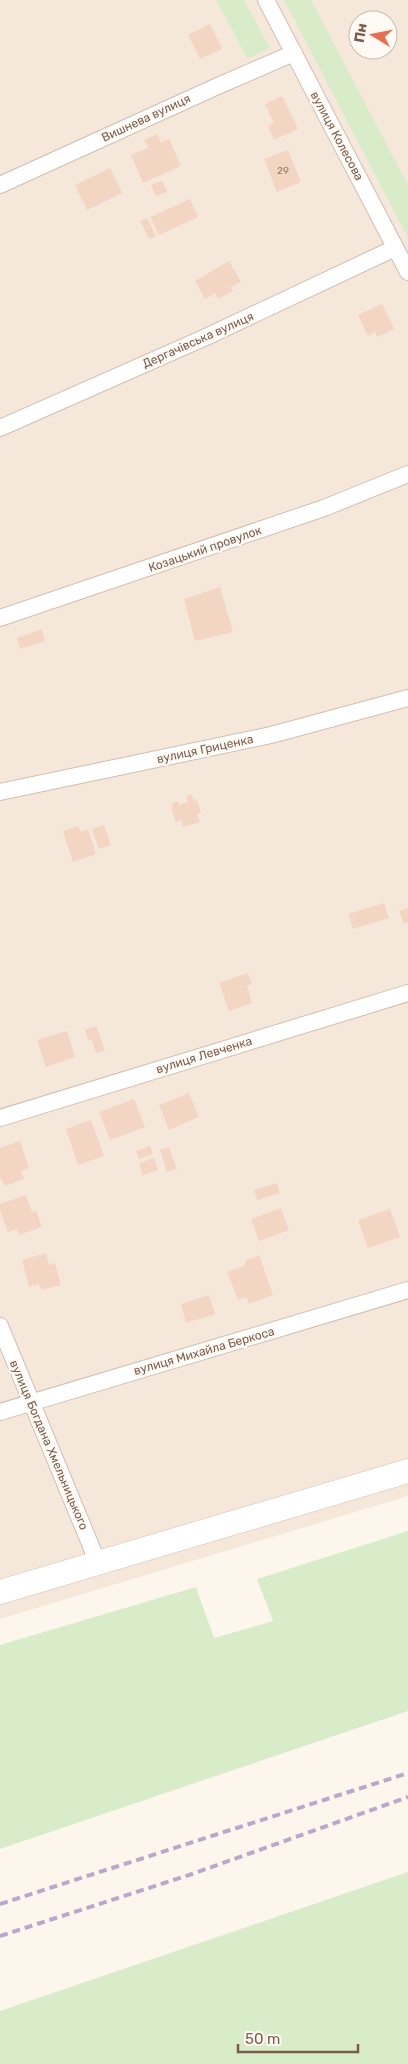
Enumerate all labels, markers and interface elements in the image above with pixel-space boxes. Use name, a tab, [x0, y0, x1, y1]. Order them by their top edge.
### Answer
north arrow	[348, 10, 398, 60]
text: Пн	[351, 22, 371, 44]
street label: вулиця Колесова	[308, 89, 366, 183]
street label: Вишнева вулиця	[99, 91, 193, 145]
house number: 29	[277, 165, 289, 177]
street label: Дергачівська вулиця	[140, 309, 256, 371]
street label: Козацький провулок	[147, 523, 264, 575]
street label: вулиця Гриценка	[155, 732, 255, 766]
street label: вулиця Левченка	[154, 1034, 254, 1076]
street label: вулиця Михайла Беркоса	[132, 1324, 276, 1378]
street label: вулиця Богдана Хмельницького	[7, 1358, 91, 1532]
scale bar	[238, 2022, 358, 2054]
text: 50 m	[245, 2030, 280, 2048]

